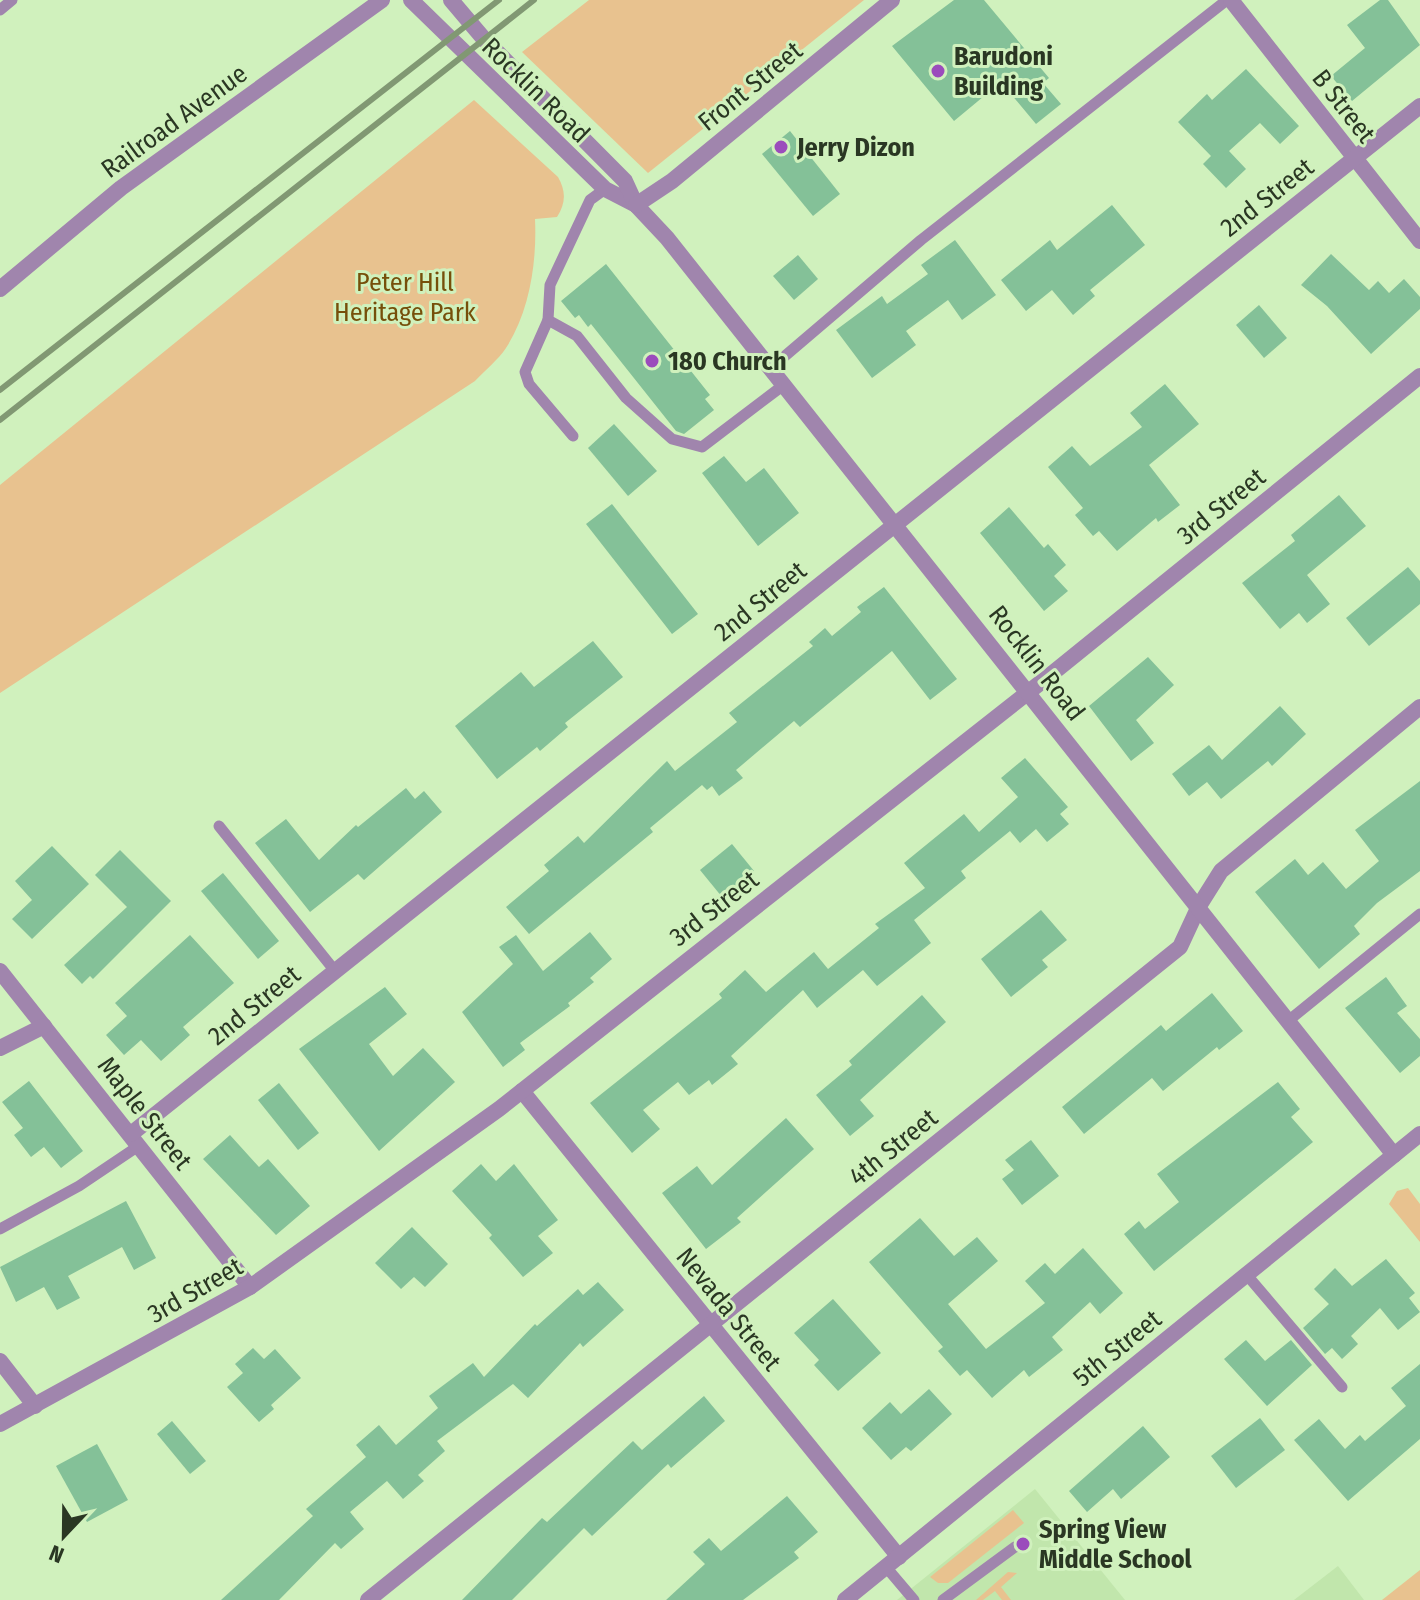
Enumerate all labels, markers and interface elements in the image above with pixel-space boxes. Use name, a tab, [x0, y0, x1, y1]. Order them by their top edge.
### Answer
street label: Rocklin Road	[475, 31, 596, 149]
street label: Front Street	[692, 35, 809, 138]
place label: Barudoni Building	[954, 41, 1053, 102]
street label: Railroad Avenue	[95, 58, 253, 185]
marker: Barudoni Building	[929, 62, 947, 80]
street label: B Street	[1305, 64, 1382, 149]
place label: Jerry Dizon	[796, 132, 915, 163]
marker: Jerry Dizon	[772, 138, 790, 156]
street label: 2nd Street	[1215, 151, 1320, 243]
park label: Peter Hill Heritage Park	[334, 267, 477, 328]
place label: 180 Church	[668, 346, 787, 377]
marker: 180 Church	[643, 352, 661, 370]
street label: 3rd Street	[1171, 461, 1272, 551]
street label: 2nd Street	[708, 555, 813, 648]
street label: Rocklin Road	[982, 599, 1091, 727]
street label: 3rd Street	[664, 864, 765, 953]
street label: 2nd Street	[202, 959, 307, 1052]
street label: Maple Street	[91, 1051, 199, 1176]
street label: 4th Street	[843, 1102, 944, 1192]
street label: Nevada Street	[670, 1242, 788, 1377]
street label: 3rd Street	[142, 1251, 248, 1330]
street label: 5th Street	[1067, 1303, 1168, 1393]
north arrow	[24, 1496, 104, 1576]
place label: Spring View Middle School	[1039, 1514, 1193, 1575]
marker: Spring View Middle School	[1014, 1535, 1032, 1553]
text: N	[46, 1539, 68, 1569]

